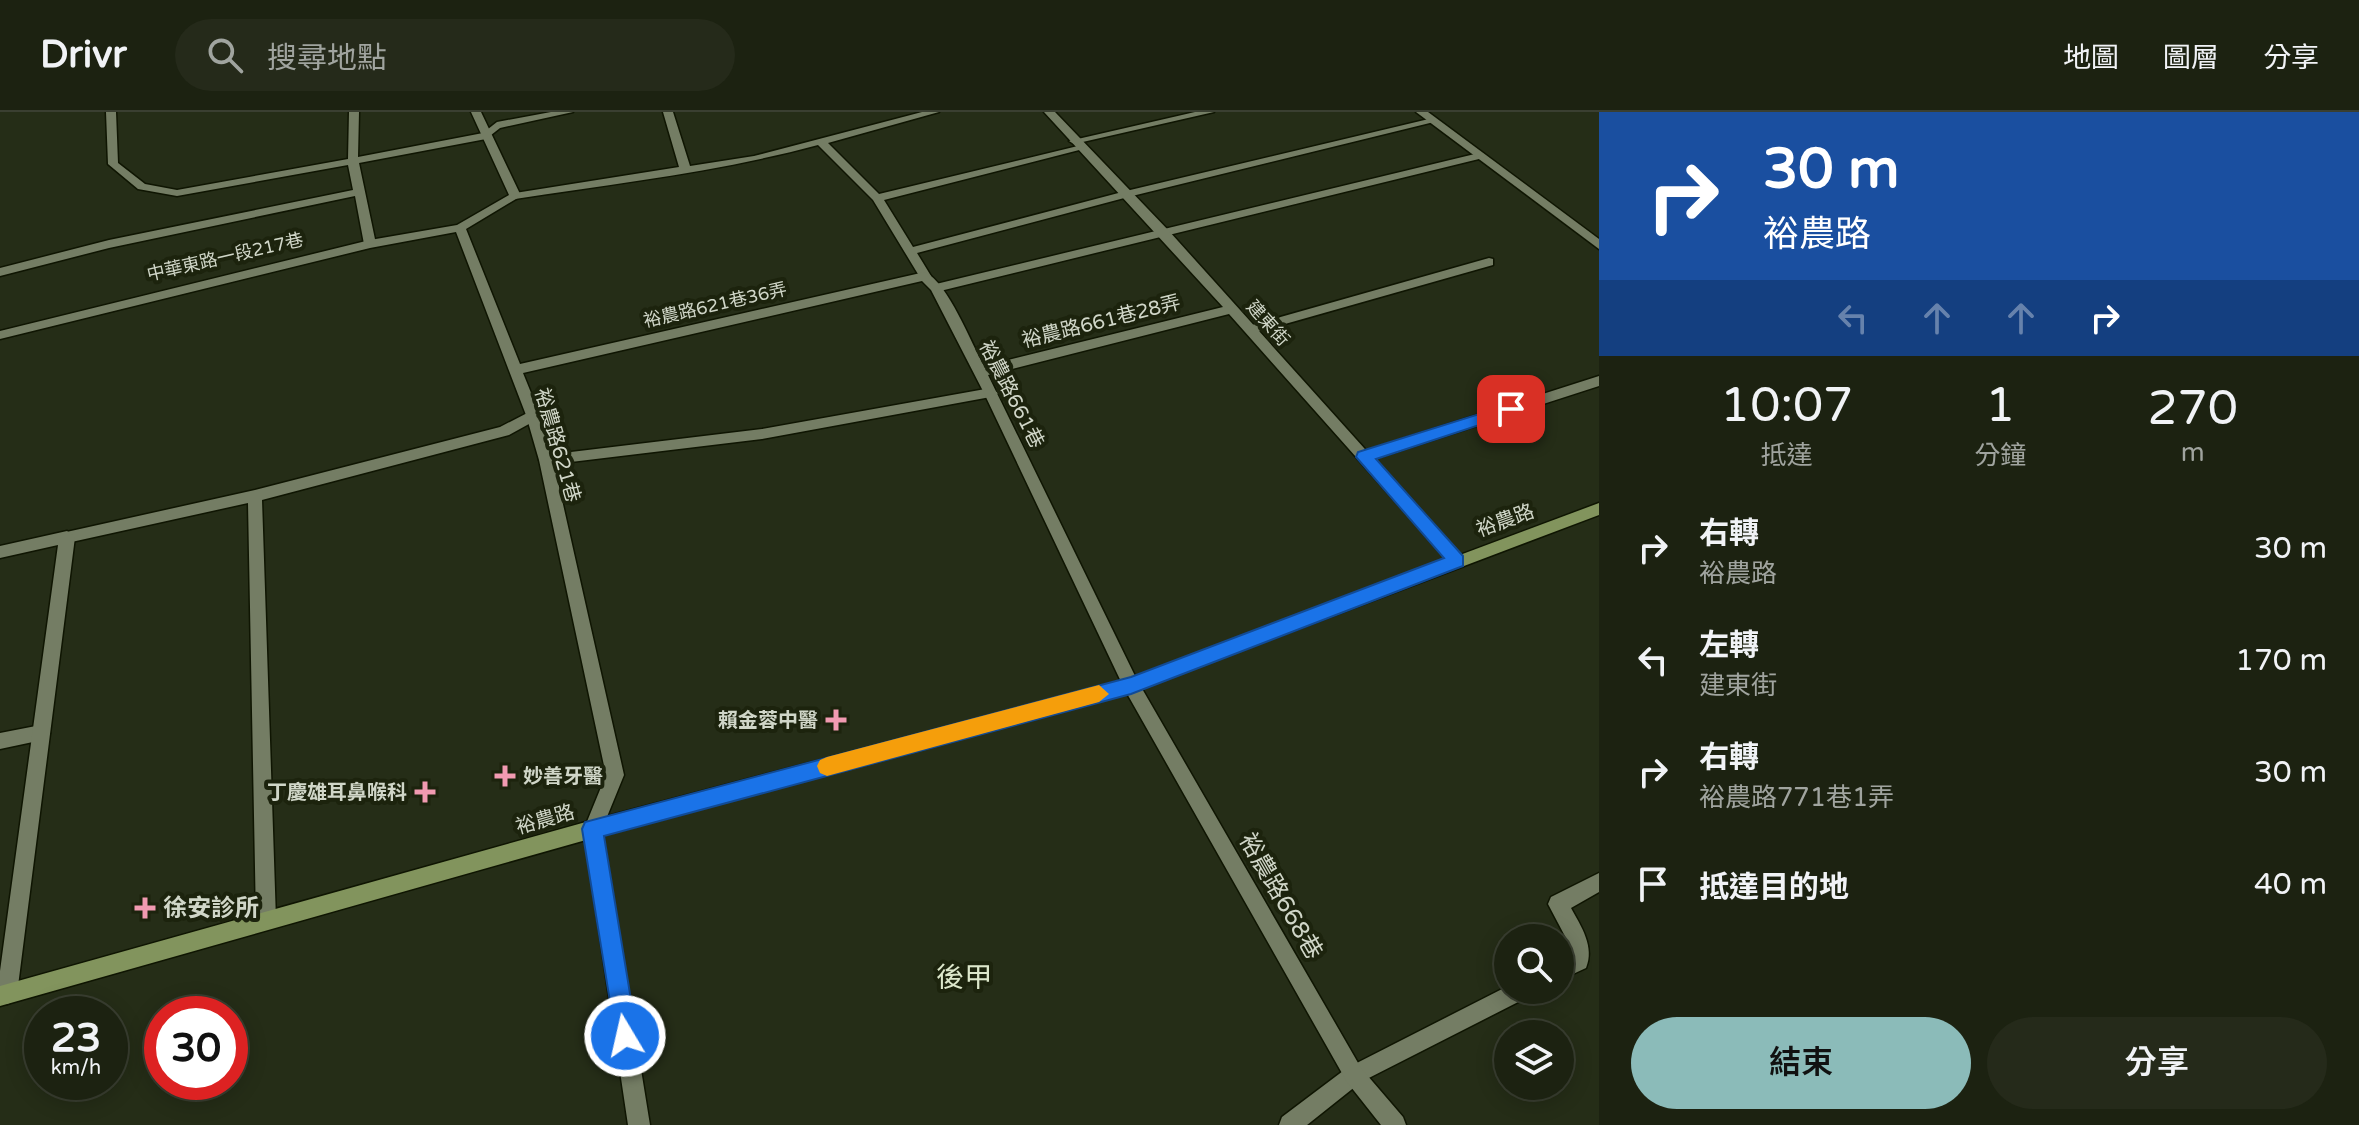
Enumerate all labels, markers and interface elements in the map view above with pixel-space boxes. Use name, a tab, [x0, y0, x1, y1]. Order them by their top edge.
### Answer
search box	[175, 19, 735, 91]
text: Drivr	[40, 32, 127, 78]
icon: search	[203, 33, 247, 77]
text: 搜尋地點	[267, 40, 387, 77]
text: 地圖	[2063, 41, 2119, 75]
text: 圖層	[2163, 41, 2219, 75]
text: 分享	[2263, 41, 2319, 75]
text: 30 m	[1763, 136, 1899, 203]
icon: right	[1631, 144, 1735, 248]
text: 裕農路	[1763, 213, 1871, 256]
street label: 中華東路一段217巷	[145, 228, 305, 286]
street label: 裕農路621巷36弄	[641, 278, 789, 332]
street label: 裕農路661巷28弄	[1019, 291, 1183, 353]
street label: 建東街	[1242, 296, 1294, 350]
icon: left	[1831, 296, 1875, 340]
icon: ahead	[1915, 296, 1959, 340]
icon: ahead	[1999, 296, 2043, 340]
icon: right	[2083, 296, 2127, 340]
street label: 裕農路661巷	[974, 337, 1049, 452]
pin	[1477, 375, 1545, 443]
text: 10:07	[1720, 377, 1853, 435]
text: 1	[1985, 377, 2015, 435]
text: 270	[2147, 380, 2238, 438]
street label: 裕農路621巷	[529, 385, 585, 505]
icon: arrive	[1489, 387, 1533, 431]
text: m	[2181, 437, 2205, 468]
text: 抵達	[1761, 440, 1813, 471]
text: 分鐘	[1974, 440, 2026, 471]
street label: 裕農路	[1473, 499, 1538, 542]
text: 右轉	[1699, 515, 1759, 552]
icon: right	[1631, 526, 1675, 570]
text: 30 m	[2254, 530, 2327, 567]
text: 裕農路	[1699, 558, 1777, 589]
text: 左轉	[1699, 627, 1759, 664]
icon: left	[1631, 638, 1675, 682]
text: 170 m	[2235, 642, 2327, 679]
text: 建東街	[1699, 670, 1777, 701]
place label: 賴金蓉中醫	[718, 709, 818, 733]
marker: 賴金蓉中醫	[825, 709, 847, 731]
text: 右轉	[1699, 739, 1759, 776]
icon: right	[1631, 750, 1675, 794]
text: 30 m	[2254, 754, 2327, 791]
marker: 妙善牙醫	[494, 765, 516, 787]
place label: 妙善牙醫	[523, 765, 603, 789]
place label: 丁慶雄耳鼻喉科	[267, 781, 407, 805]
marker: 丁慶雄耳鼻喉科	[414, 781, 436, 803]
text: 裕農路771巷1弄	[1699, 782, 1894, 813]
street label: 裕農路	[513, 800, 577, 840]
street label: 裕農路668巷	[1233, 828, 1328, 965]
icon: arrive	[1631, 862, 1675, 906]
text: 40 m	[2254, 866, 2327, 903]
text: 抵達目的地	[1699, 869, 1849, 906]
place label: 徐安診所	[163, 894, 259, 923]
marker: 徐安診所	[134, 897, 156, 919]
map controls	[1494, 924, 1574, 1100]
button: search	[1494, 924, 1574, 1004]
district label: 後甲	[936, 961, 992, 995]
position arrow	[583, 994, 667, 1078]
speed limit sign: 30	[144, 996, 248, 1100]
text: 23	[51, 1014, 101, 1062]
button: 結束	[1631, 1017, 1971, 1109]
button: 分享	[1987, 1017, 2327, 1109]
button: layers	[1494, 1020, 1574, 1100]
text: km/h	[51, 1056, 101, 1080]

